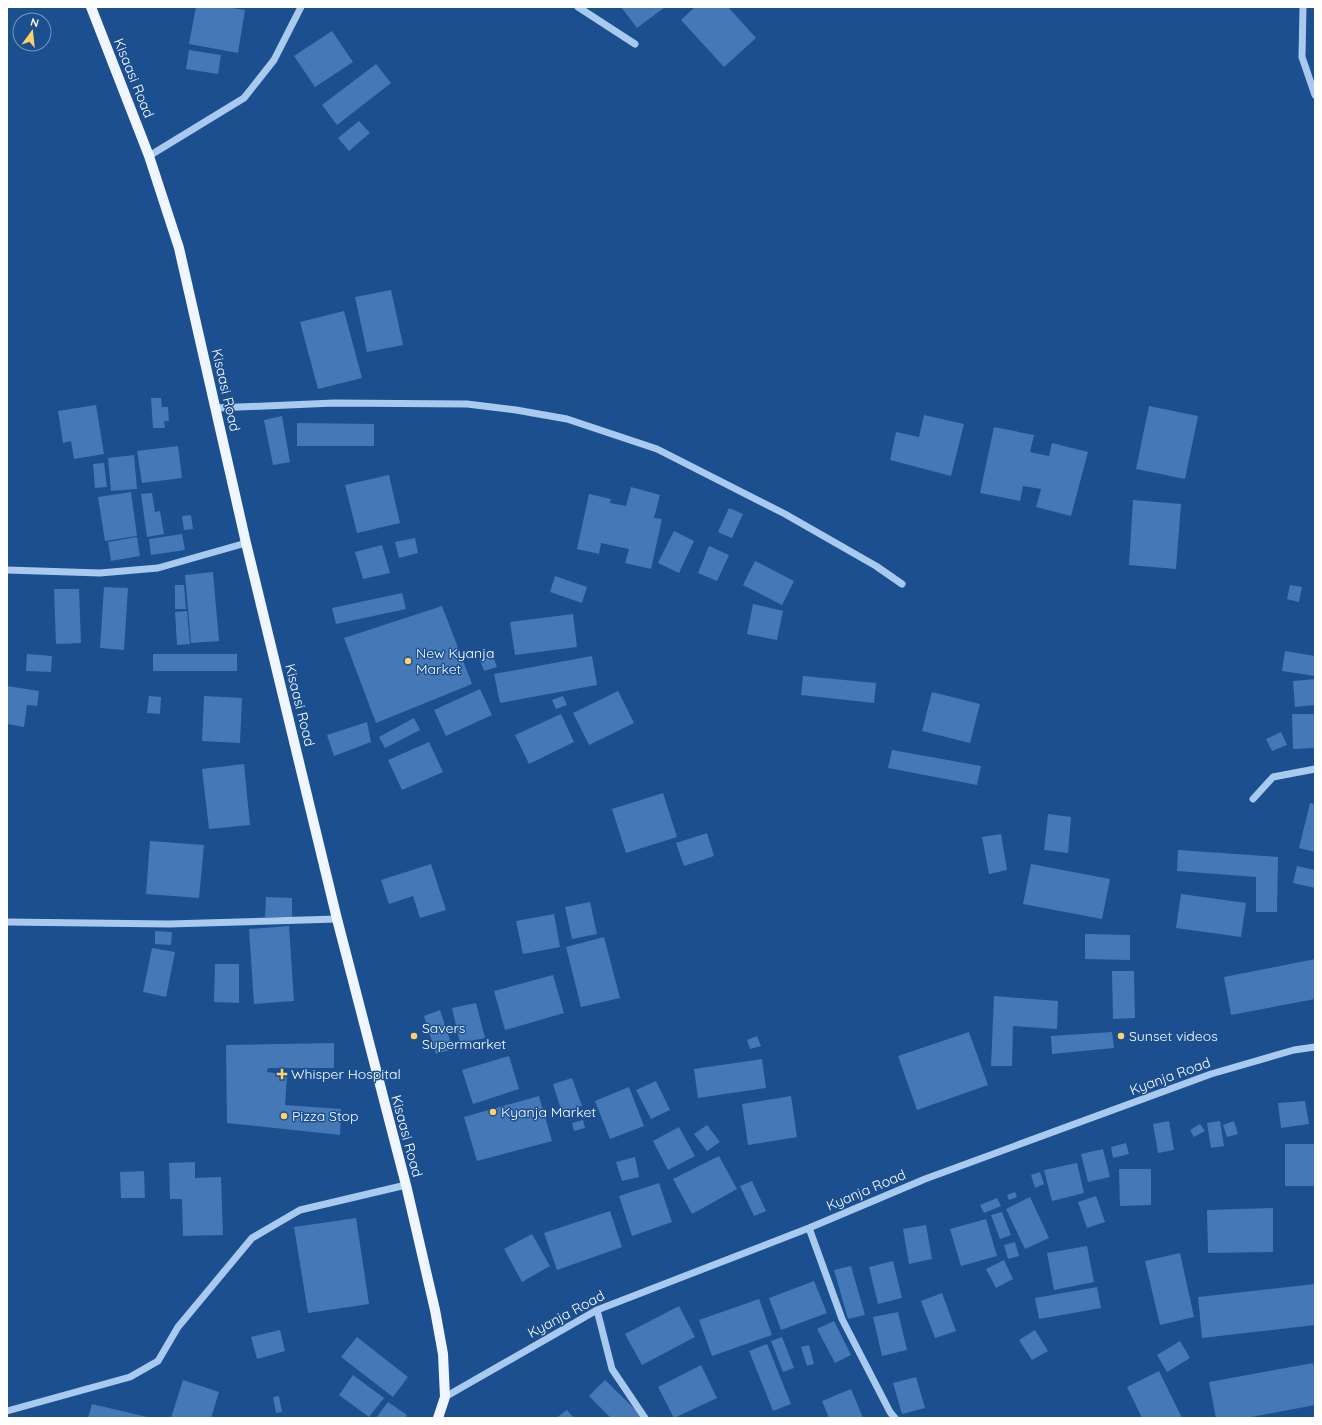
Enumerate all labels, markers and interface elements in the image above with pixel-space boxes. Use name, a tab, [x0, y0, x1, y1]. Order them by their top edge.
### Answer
north arrow	[12, 12, 52, 52]
text: N	[29, 15, 40, 30]
street label: Kisaasi Road	[110, 36, 158, 120]
street label: Kisaasi Road	[208, 347, 244, 433]
place label: New Kyanja Market	[416, 644, 494, 678]
marker: New Kyanja Market	[403, 656, 413, 666]
street label: Kisaasi Road	[281, 662, 319, 748]
place label: Savers Supermarket	[422, 1019, 506, 1053]
place label: Sunset videos	[1129, 1027, 1218, 1045]
marker: Savers Supermarket	[409, 1031, 419, 1041]
marker: Sunset videos	[1116, 1031, 1126, 1041]
street label: Kyanja Road	[1127, 1053, 1213, 1099]
place label: Whisper Hospital	[291, 1065, 401, 1083]
marker: Whisper Hospital	[276, 1068, 288, 1080]
street label: Kisaasi Road	[387, 1093, 427, 1179]
place label: Kyanja Market	[501, 1103, 596, 1121]
place label: Pizza Stop	[292, 1107, 359, 1125]
marker: Kyanja Market	[488, 1107, 498, 1117]
marker: Pizza Stop	[279, 1111, 289, 1121]
street label: Kyanja Road	[824, 1165, 908, 1215]
street label: Kyanja Road	[524, 1286, 608, 1342]

